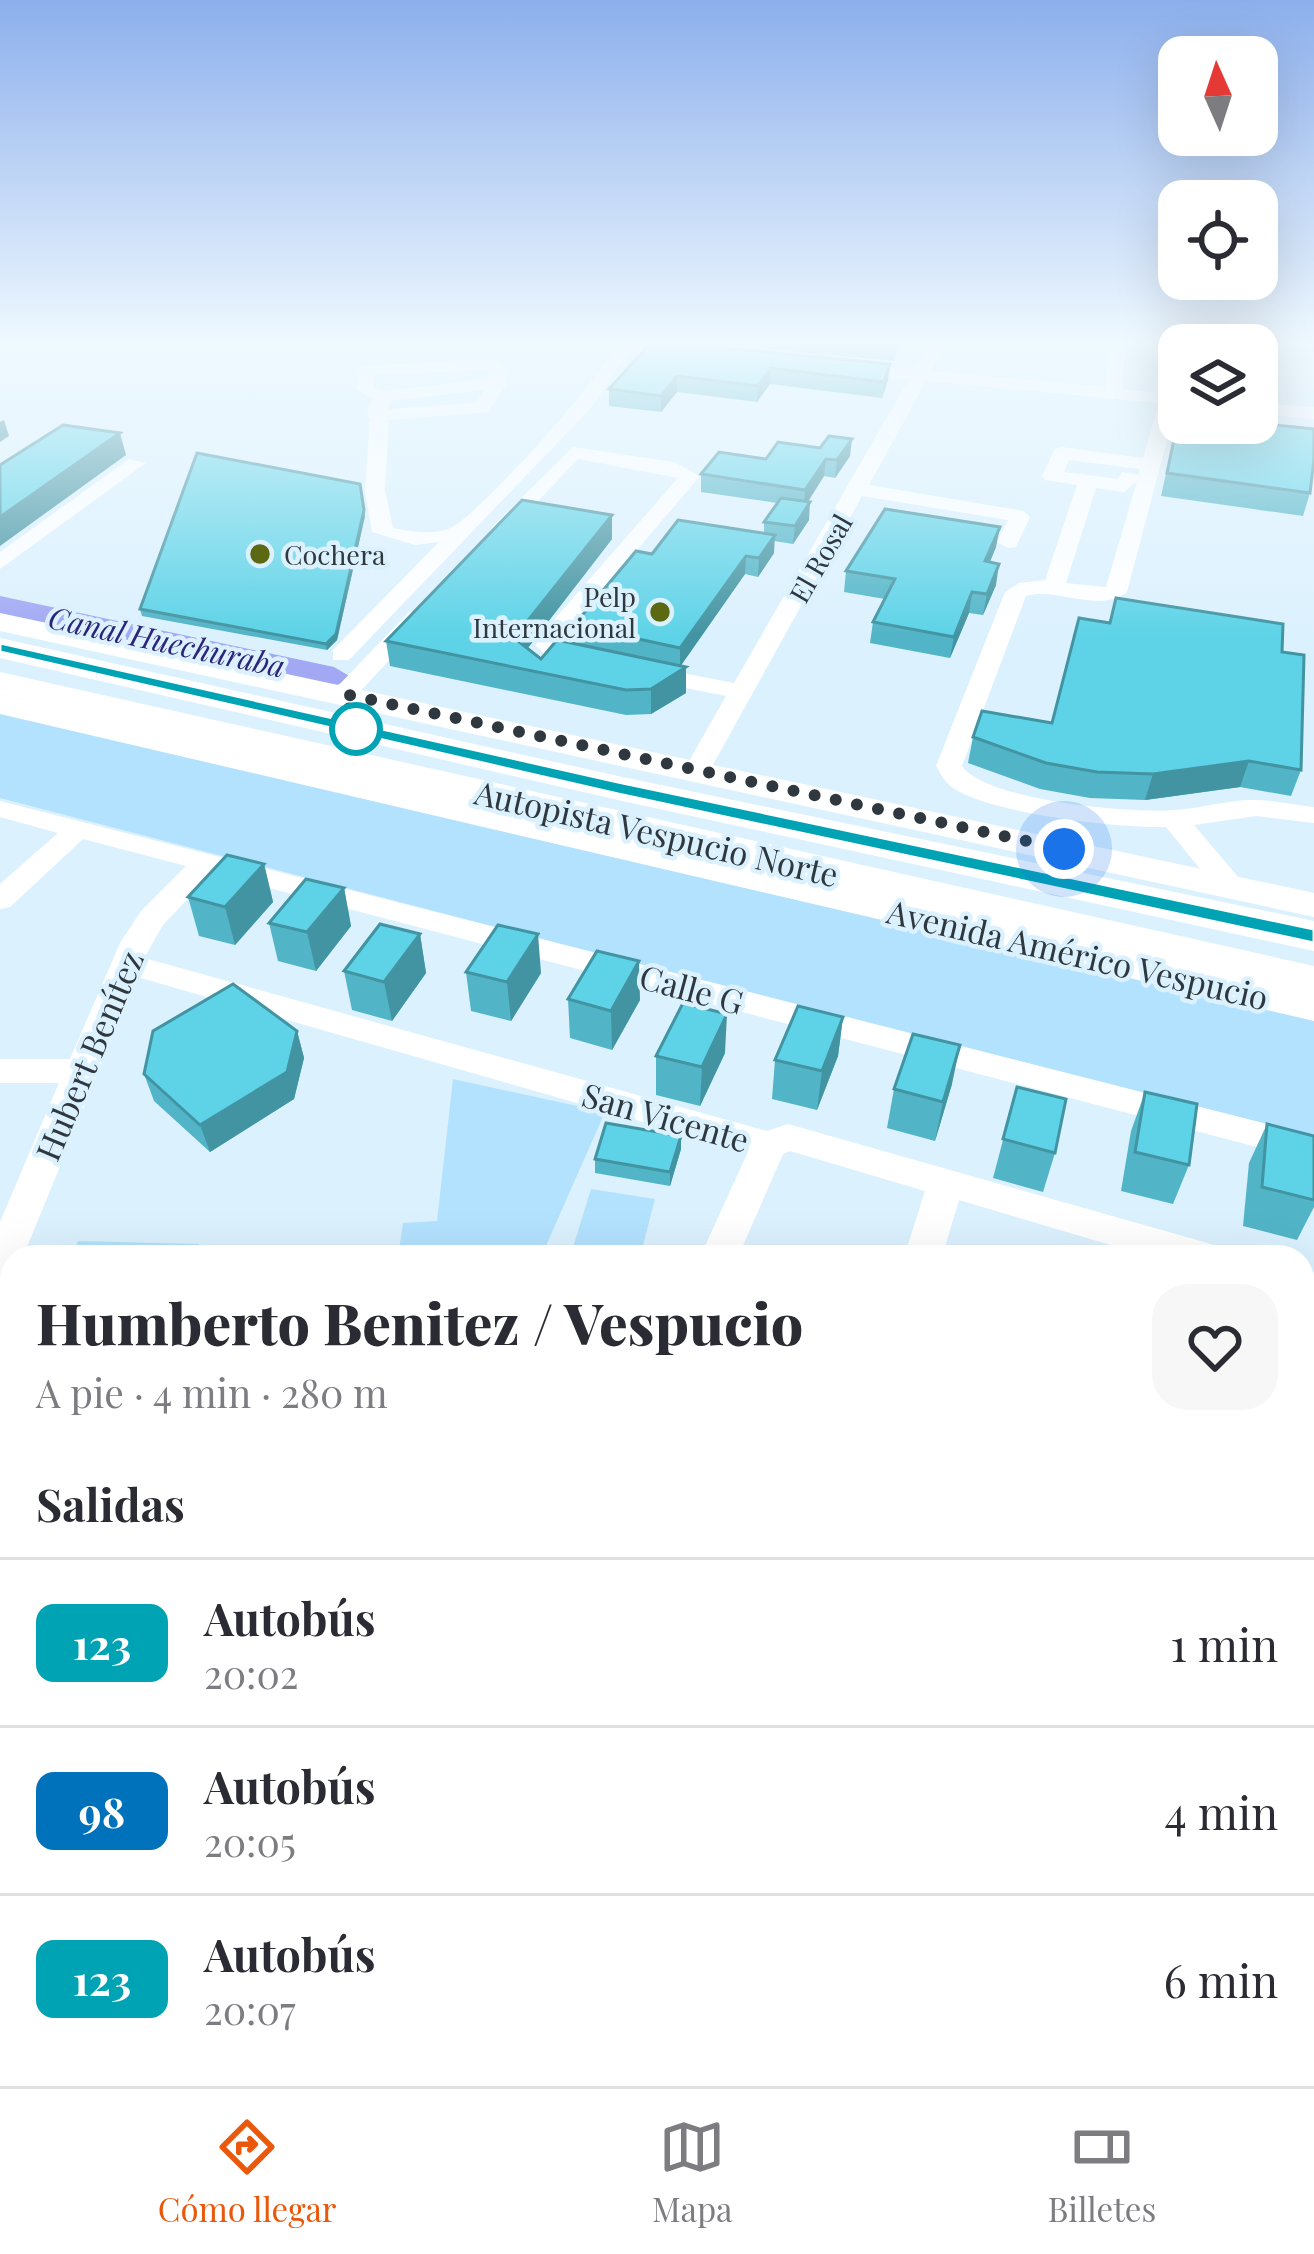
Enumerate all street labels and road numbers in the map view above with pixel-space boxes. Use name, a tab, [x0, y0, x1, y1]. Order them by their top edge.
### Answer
street label: El Rosal	[780, 507, 860, 609]
street label: Autopista Vespucio Norte	[470, 769, 843, 895]
street label: Avenida Américo Vespucio	[882, 887, 1273, 1018]
street label: Hubert Benítez	[24, 943, 152, 1167]
street label: Calle G	[635, 953, 749, 1023]
street label: San Vicente	[578, 1071, 754, 1161]

